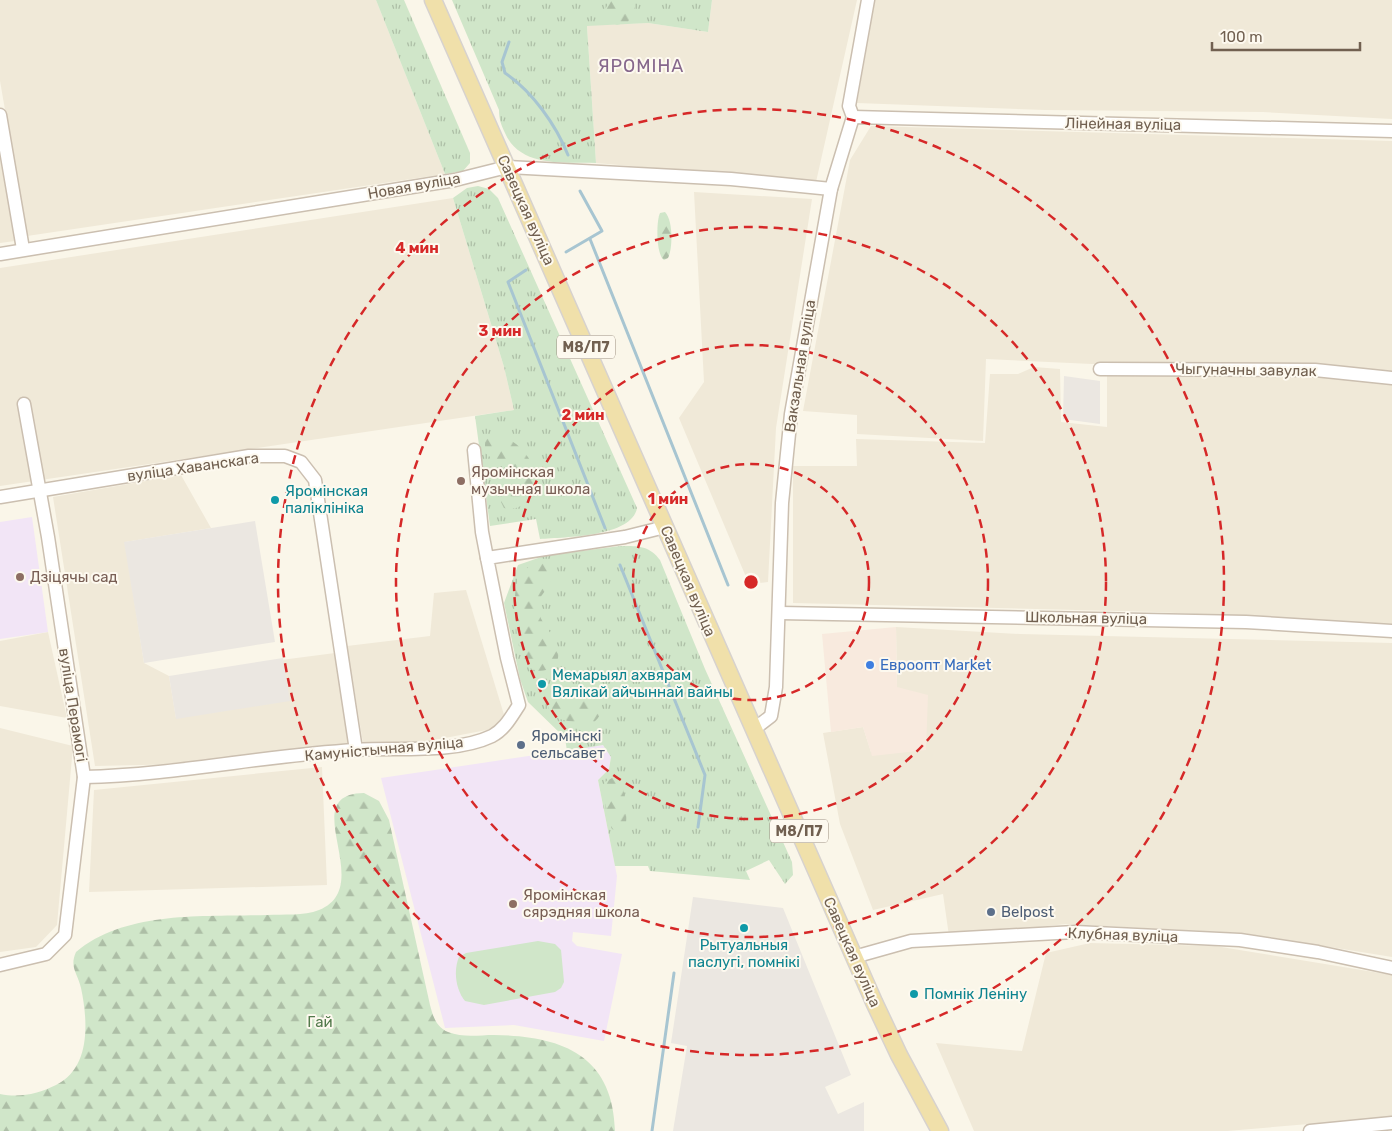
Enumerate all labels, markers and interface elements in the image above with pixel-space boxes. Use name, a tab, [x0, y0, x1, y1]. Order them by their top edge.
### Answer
scale bar	[1212, 20, 1360, 52]
text: 100 m	[1220, 28, 1262, 46]
district label: ЯРОМІНА	[598, 55, 684, 77]
street label: Лінейная вуліца	[1065, 114, 1181, 134]
street label: Савецкая вуліца	[494, 152, 558, 268]
street label: Новая вуліца	[366, 169, 462, 203]
text: 4 мин	[395, 239, 439, 257]
street label: Вакзальная вуліца	[781, 298, 819, 434]
text: 3 мин	[478, 322, 522, 340]
road number: М8/П7	[557, 336, 615, 358]
street label: Чыгуначны завулак	[1175, 360, 1317, 380]
text: 2 мин	[562, 406, 604, 424]
street label: вуліца Хаванскага	[126, 449, 260, 485]
place label: Яромінская музычная школа	[471, 463, 590, 498]
marker: Яромінская музычная школа	[455, 475, 467, 487]
place label: Яромінская паліклініка	[285, 482, 368, 517]
text: 1 мин	[648, 490, 688, 508]
marker: Яромінская паліклініка	[269, 494, 281, 506]
street label: Савецкая вуліца	[657, 523, 719, 639]
place label: Дзіцячы сад	[30, 568, 117, 586]
marker: Дзіцячы сад	[14, 571, 26, 583]
centre of rings	[742, 573, 760, 591]
street label: Школьная вуліца	[1025, 608, 1147, 628]
street label: вуліца Перамогі	[55, 647, 91, 763]
place label: Евроопт Market	[880, 656, 992, 674]
marker: Евроопт Market	[864, 659, 876, 671]
place label: Мемарыял ахвярам Вялікай айчыннай вайны	[552, 666, 733, 701]
marker: Мемарыял ахвярам Вялікай айчыннай вайны	[536, 678, 548, 690]
place label: Яромінскі сельсавет	[531, 727, 605, 762]
street label: Камуністычная вуліца	[304, 733, 464, 765]
marker: Яромінскі сельсавет	[515, 739, 527, 751]
road number: М8/П7	[770, 819, 828, 842]
place label: Яромінская сярэдняя школа	[523, 886, 640, 921]
street label: Савецкая вуліца	[820, 894, 884, 1010]
marker: Яромінская сярэдняя школа	[507, 898, 519, 910]
place label: Belpost	[1001, 903, 1054, 921]
marker: Belpost	[985, 906, 997, 918]
marker: Рытуальныя паслугі, помнікі	[738, 922, 750, 934]
street label: Клубная вуліца	[1067, 924, 1179, 946]
place label: Рытуальныя паслугі, помнікі	[688, 936, 800, 971]
place label: Помнік Леніну	[924, 985, 1027, 1003]
marker: Помнік Леніну	[908, 988, 920, 1000]
park label: Гай	[307, 1013, 333, 1031]

